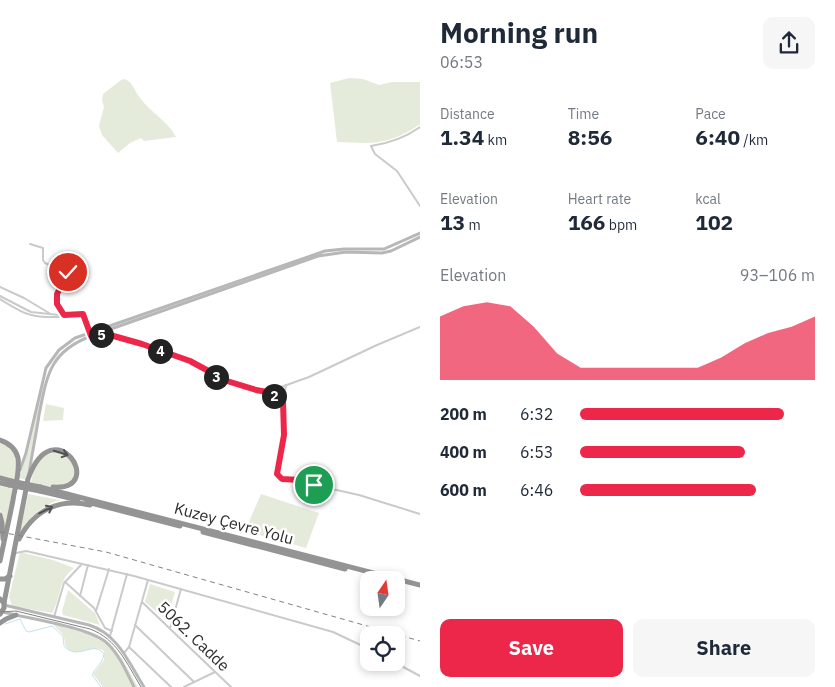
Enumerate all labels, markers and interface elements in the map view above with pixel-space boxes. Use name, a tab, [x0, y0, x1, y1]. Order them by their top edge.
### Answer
text: Morning run	[440, 14, 598, 51]
button: share	[763, 17, 815, 69]
text: 06:53	[440, 52, 483, 72]
text: Distance	[440, 105, 495, 123]
text: Time	[568, 105, 599, 123]
text: Pace	[695, 105, 726, 123]
text: 1.34	[440, 123, 484, 151]
text: 8:56	[568, 123, 612, 151]
text: 6:40	[695, 123, 740, 151]
text: km	[484, 131, 507, 149]
text: /km	[740, 131, 768, 149]
text: Elevation	[440, 190, 498, 208]
text: Heart rate	[568, 190, 631, 208]
text: kcal	[695, 190, 721, 208]
text: 13	[440, 208, 465, 236]
text: 166	[568, 208, 605, 236]
text: 102	[695, 208, 733, 236]
text: m	[465, 216, 481, 234]
text: bpm	[605, 216, 637, 234]
pin	[47, 251, 89, 293]
icon: check	[54, 258, 82, 286]
text: Elevation	[440, 265, 506, 285]
text: 93–106 m	[740, 265, 815, 285]
pin: 5	[88, 322, 114, 348]
text: 5	[97, 326, 106, 344]
pin: 4	[148, 338, 172, 364]
text: 4	[156, 342, 165, 360]
pin: 3	[204, 364, 228, 390]
text: 3	[212, 368, 221, 386]
pin: 2	[262, 384, 286, 408]
text: 2	[270, 387, 279, 405]
text: 200 m	[440, 404, 487, 424]
text: 6:32	[520, 404, 553, 424]
text: 400 m	[440, 442, 487, 462]
text: 6:53	[520, 442, 553, 462]
one-way arrow	[53, 448, 69, 458]
pin	[293, 464, 335, 506]
icon: arrive	[300, 471, 328, 499]
text: 600 m	[440, 480, 487, 500]
text: 6:46	[520, 480, 553, 500]
street label: Kuzey Çevre Yolu	[172, 497, 296, 549]
one-way arrow	[38, 505, 53, 514]
north arrow	[360, 571, 405, 616]
map controls	[360, 571, 405, 671]
street label: 5062. Cadde	[154, 597, 234, 675]
button: Save	[440, 619, 623, 677]
button: Share	[633, 619, 815, 677]
button: locate	[360, 626, 405, 671]

